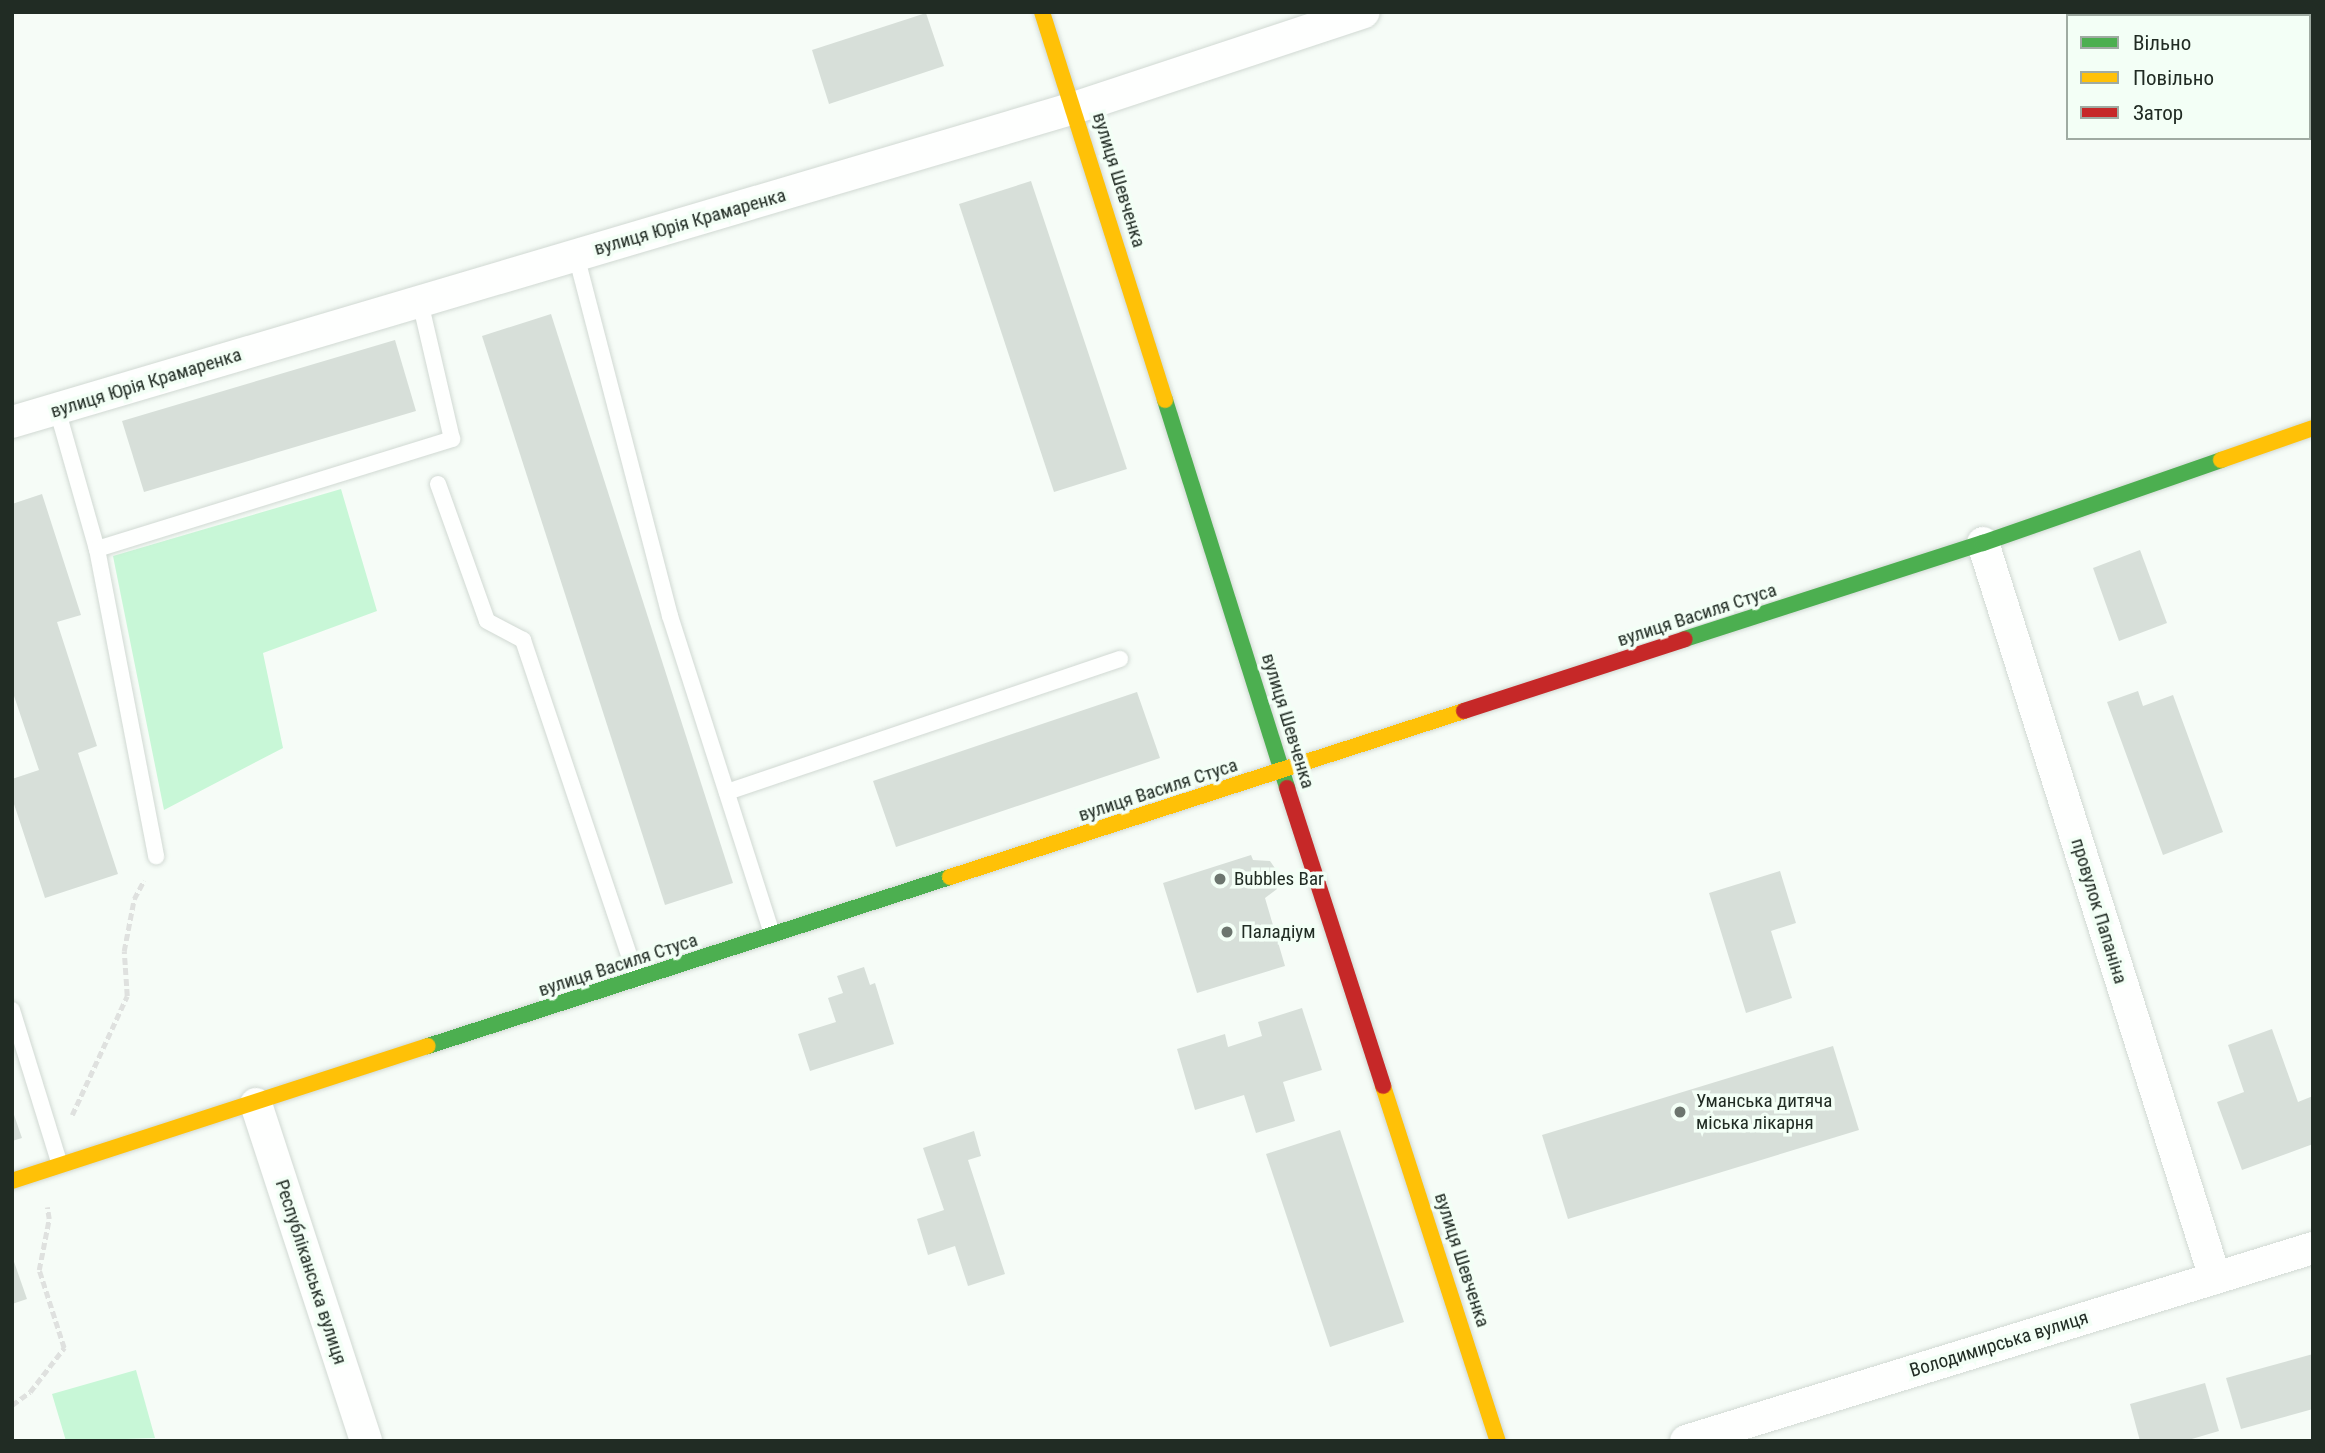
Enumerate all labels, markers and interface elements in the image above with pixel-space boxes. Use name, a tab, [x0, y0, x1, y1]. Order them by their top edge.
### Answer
legend	[2066, 14, 2311, 140]
text: Вільно	[2133, 31, 2191, 55]
text: Повільно	[2133, 66, 2214, 90]
text: Затор	[2133, 101, 2183, 125]
street label: вулиця Шевченка	[1088, 110, 1150, 250]
street label: вулиця Юрія Крамаренка	[592, 184, 788, 260]
street label: вулиця Юрія Крамаренка	[48, 343, 244, 423]
street label: вулиця Василя Стуса	[1615, 579, 1779, 651]
street label: вулиця Шевченка	[1257, 651, 1319, 791]
street label: вулиця Василя Стуса	[1076, 754, 1240, 826]
street label: провулок Папаніна	[2066, 836, 2132, 986]
place label: Bubbles Bar	[1234, 868, 1324, 890]
marker: Bubbles Bar	[1212, 871, 1228, 887]
place label: Паладіум	[1241, 921, 1315, 943]
marker: Паладіум	[1219, 924, 1235, 940]
street label: вулиця Василя Стуса	[536, 929, 700, 1001]
place label: Уманська дитяча міська лікарня	[1696, 1090, 1832, 1134]
marker: Уманська дитяча міська лікарня	[1670, 1102, 1690, 1122]
street label: Республіканська вулиця	[270, 1177, 352, 1367]
street label: вулиця Шевченка	[1430, 1190, 1494, 1330]
street label: Володимирська вулиця	[1907, 1306, 2091, 1382]

